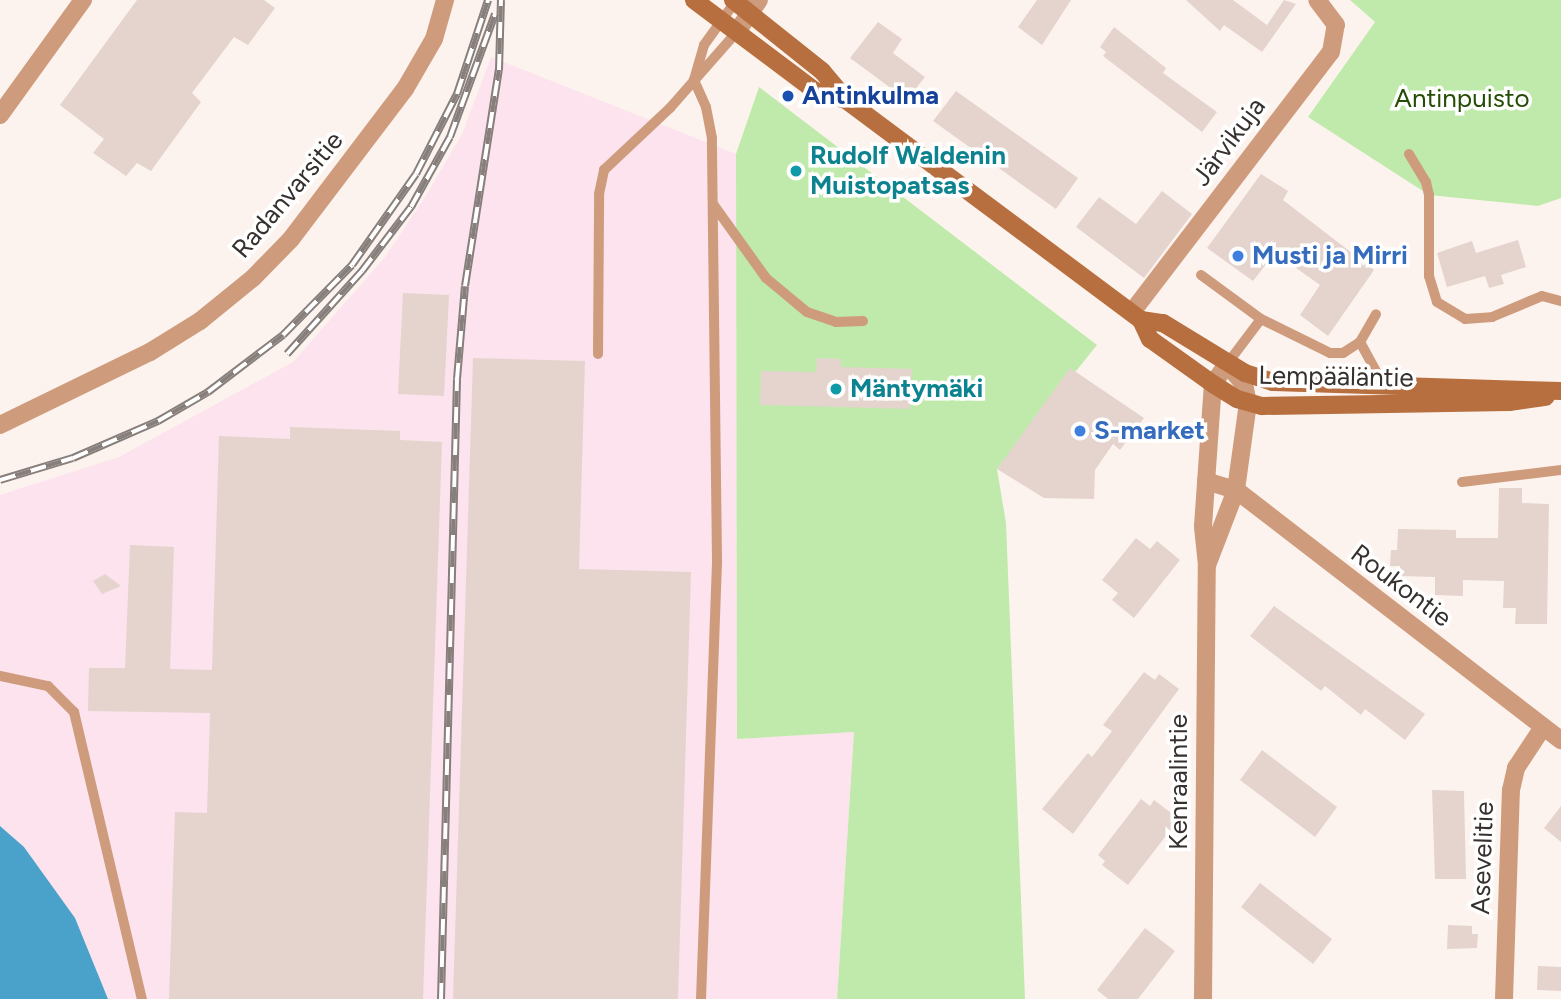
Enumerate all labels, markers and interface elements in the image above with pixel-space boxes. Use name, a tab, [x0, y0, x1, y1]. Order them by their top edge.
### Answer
place label: Antinkulma	[802, 80, 939, 112]
park label: Antinpuisto	[1394, 83, 1530, 115]
marker: Antinkulma	[780, 88, 796, 104]
street label: Järvikuja	[1186, 92, 1272, 192]
street label: Radanvarsitie	[226, 125, 350, 265]
place label: Rudolf Waldenin Muistopatsas	[810, 140, 1006, 202]
marker: Rudolf Waldenin Muistopatsas	[788, 163, 804, 179]
place label: Musti ja Mirri	[1252, 240, 1408, 272]
marker: Musti ja Mirri	[1230, 248, 1246, 264]
street label: Lempääläntie	[1258, 360, 1414, 394]
place label: Mäntymäki	[850, 373, 983, 405]
marker: Mäntymäki	[828, 381, 844, 397]
place label: S-market	[1094, 415, 1205, 447]
marker: S-market	[1072, 423, 1088, 439]
street label: Roukontie	[1345, 538, 1457, 634]
street label: Kenraalintie	[1163, 714, 1195, 850]
street label: Asevelitie	[1465, 801, 1501, 915]

